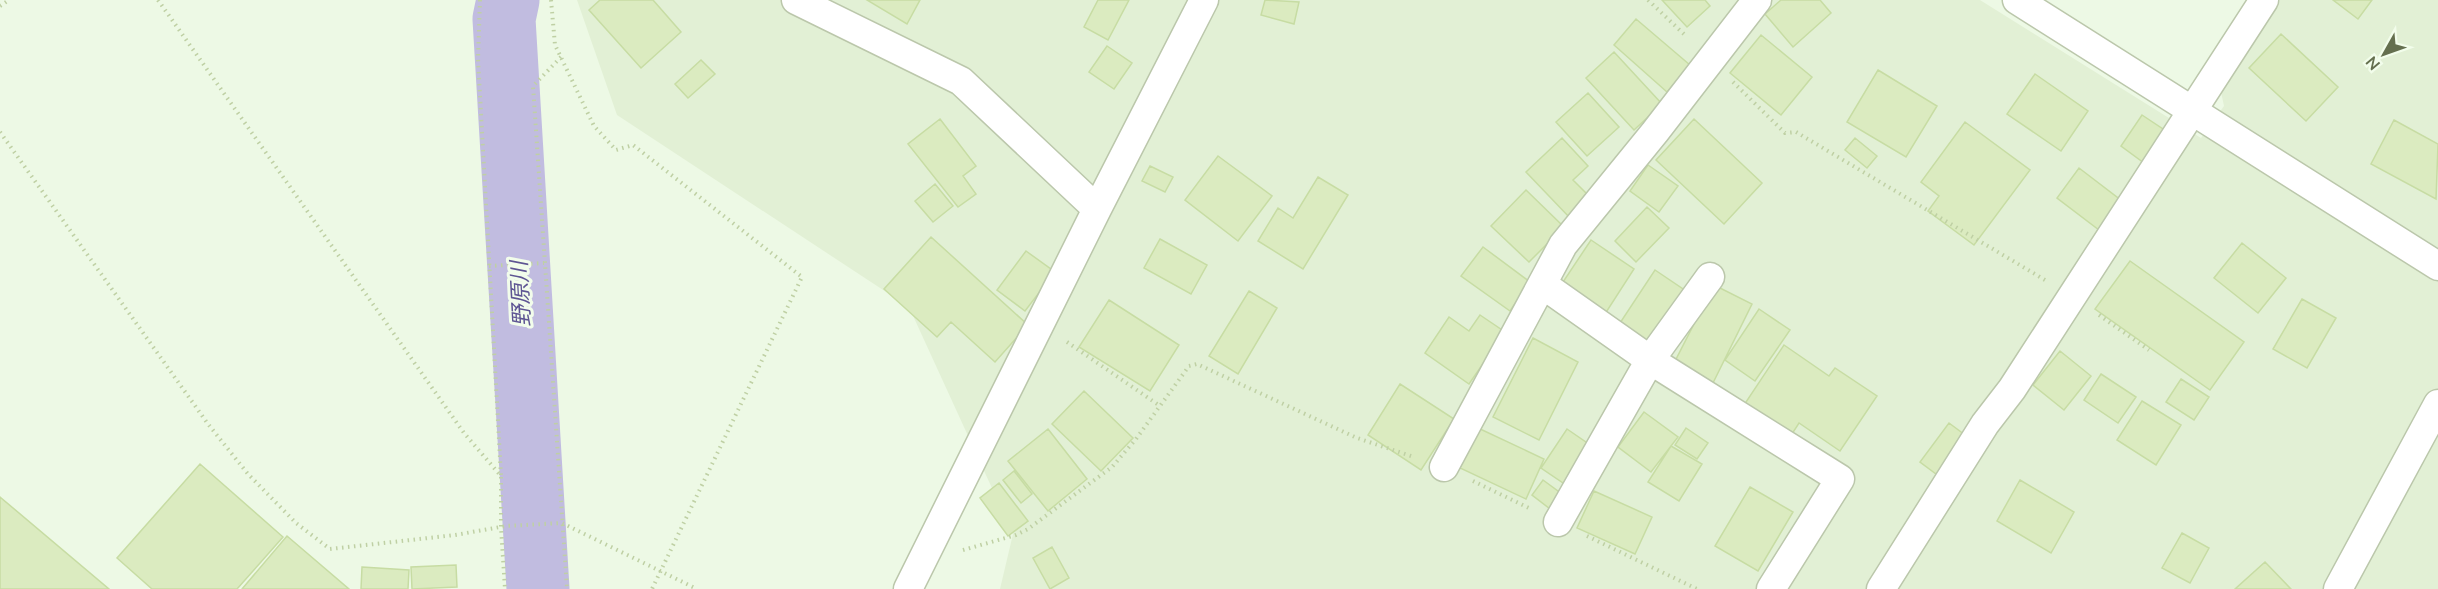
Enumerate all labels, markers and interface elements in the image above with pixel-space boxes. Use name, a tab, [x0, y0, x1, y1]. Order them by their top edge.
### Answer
north arrow	[2354, 24, 2414, 84]
text: N	[2361, 51, 2386, 75]
water label: 野原川	[504, 258, 538, 328]

